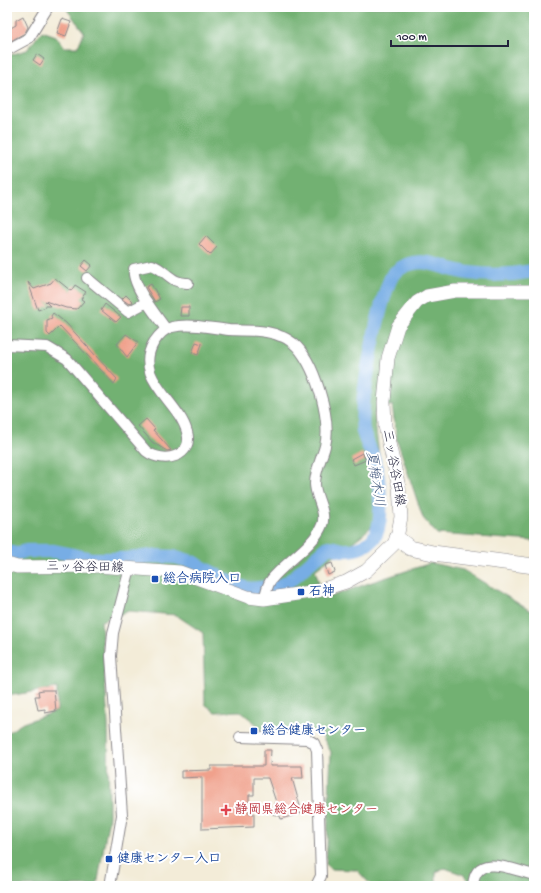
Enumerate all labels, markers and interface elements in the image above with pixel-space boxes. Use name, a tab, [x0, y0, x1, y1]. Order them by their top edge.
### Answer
scale bar	[391, 22, 508, 48]
text: 100 m	[396, 31, 427, 45]
street label: 三ッ谷谷田線	[379, 428, 407, 509]
water label: 夏梅木川	[361, 450, 388, 508]
street label: 三ッ谷谷田線	[46, 560, 125, 576]
place label: 総合病院入口	[163, 570, 241, 587]
marker: 総合病院入口	[150, 574, 160, 584]
place label: 石神	[309, 584, 335, 600]
marker: 石神	[296, 587, 306, 597]
place label: 総合健康センター	[262, 723, 366, 739]
marker: 総合健康センター	[249, 726, 259, 736]
place label: 静岡県総合健康センター	[235, 802, 378, 818]
marker: 静岡県総合健康センター	[220, 804, 232, 816]
place label: 健康センター入口	[117, 851, 221, 867]
marker: 健康センター入口	[104, 854, 114, 864]

